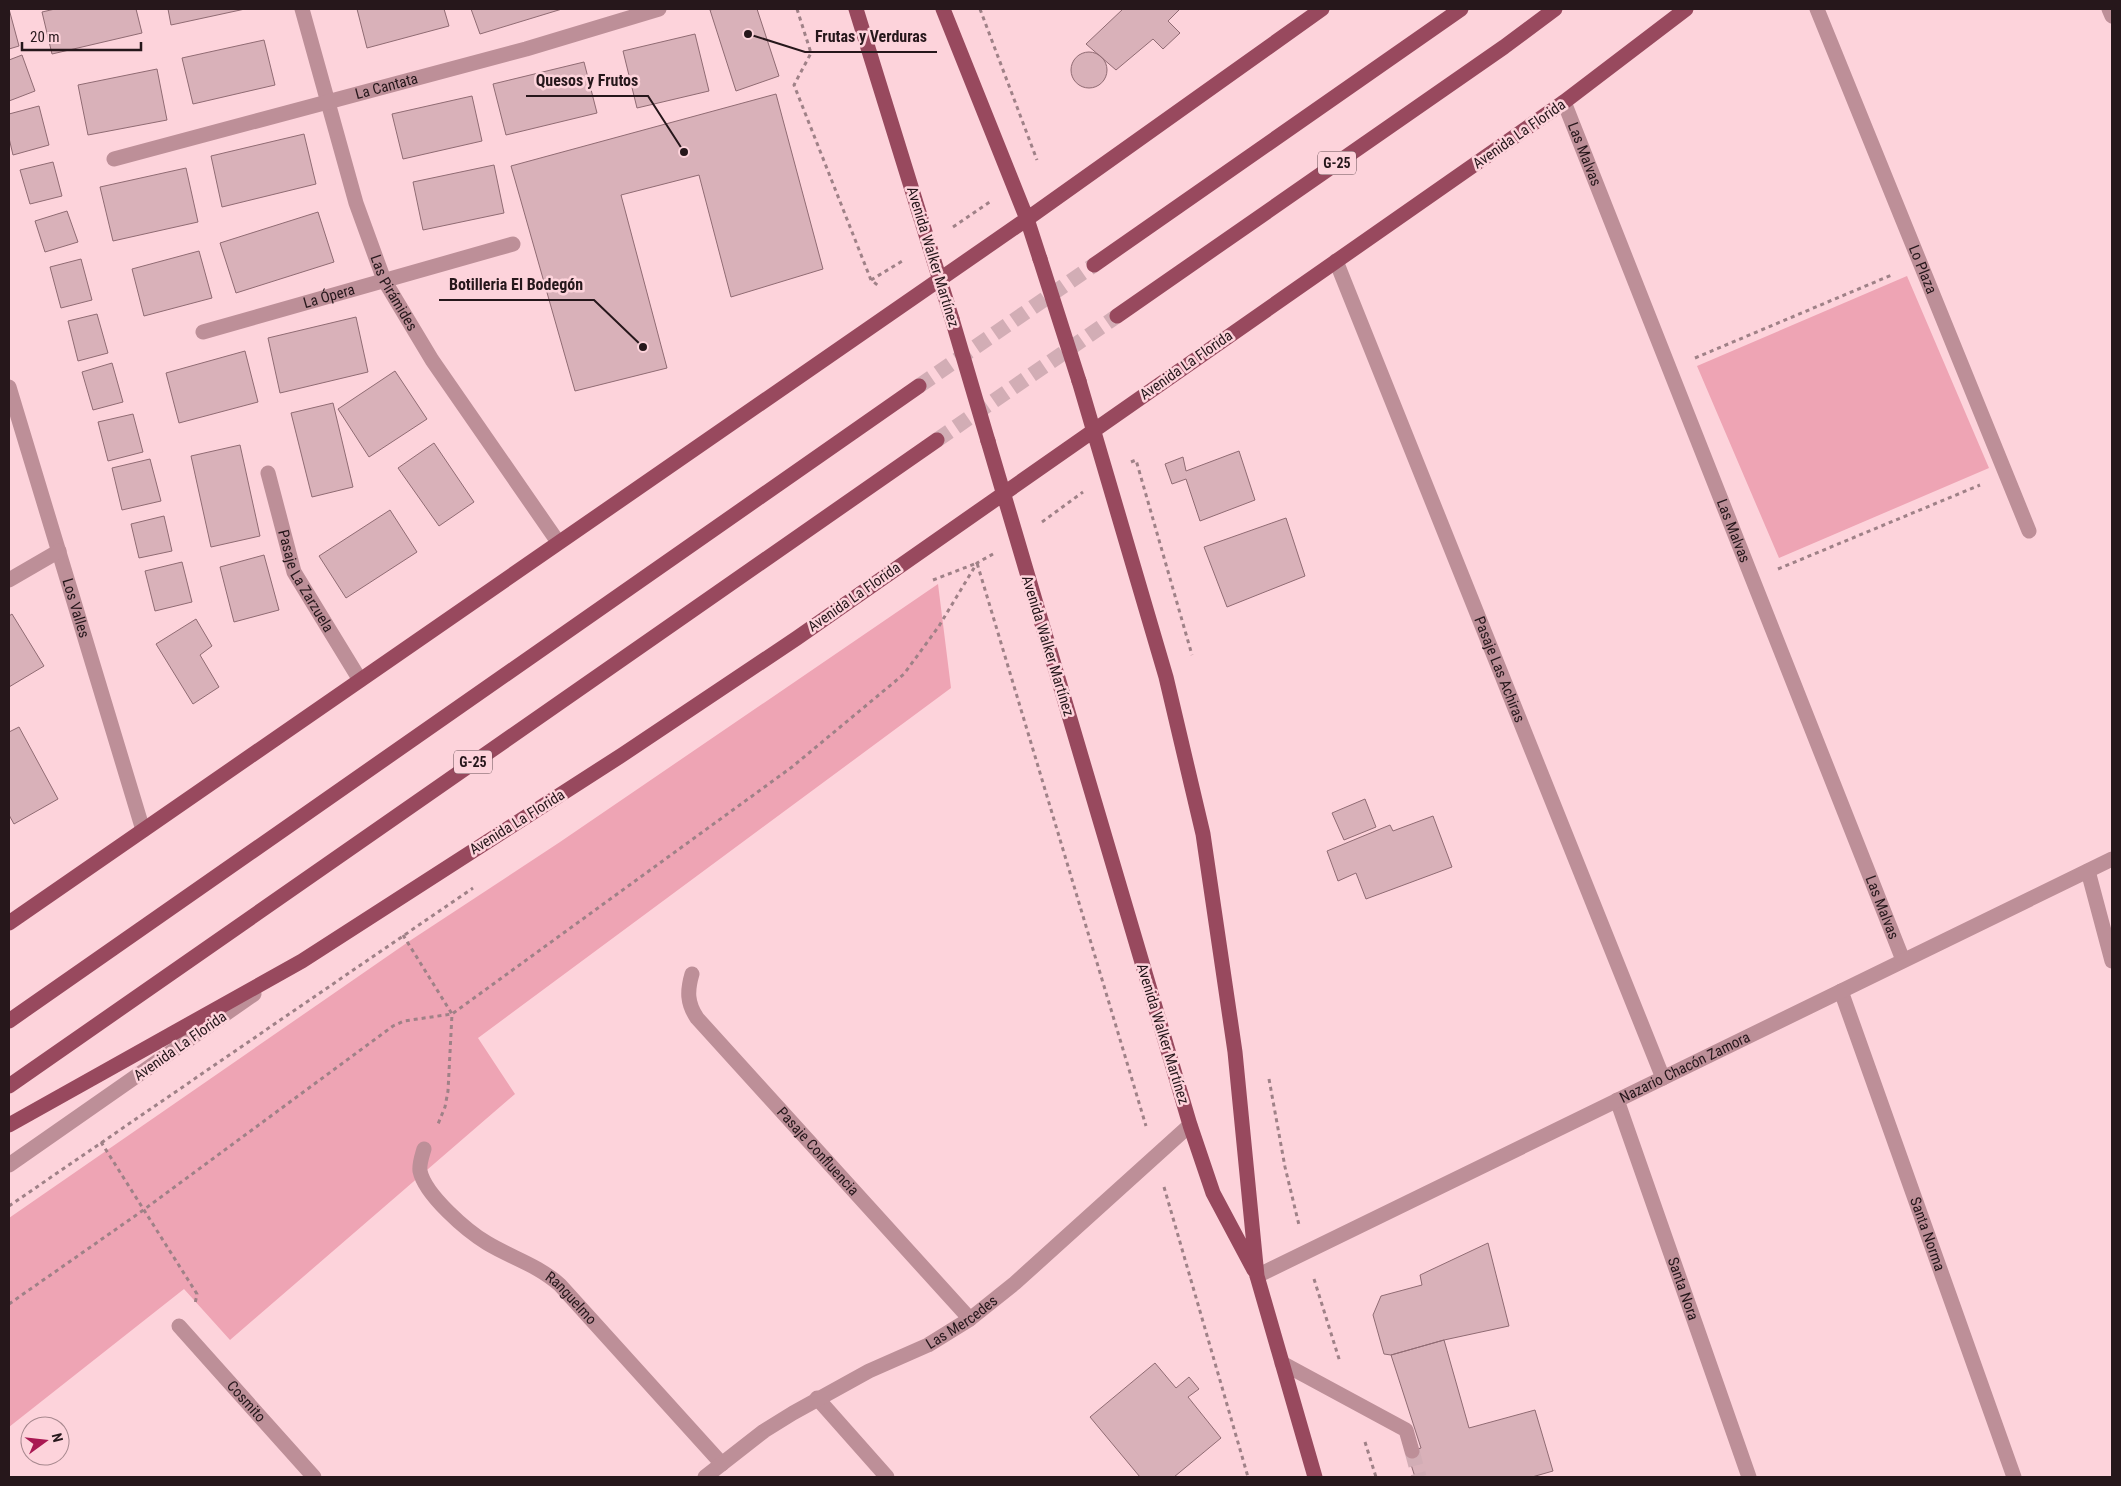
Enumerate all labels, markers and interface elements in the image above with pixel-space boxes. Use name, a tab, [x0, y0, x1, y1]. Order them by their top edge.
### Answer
scale bar	[22, 20, 141, 52]
callout: Frutas y Verduras	[805, 21, 937, 52]
text: Frutas y Verduras	[815, 27, 927, 46]
text: 20 m	[30, 28, 60, 46]
callout: Quesos y Frutos	[526, 65, 648, 96]
street label: La Cantata	[353, 69, 420, 103]
text: Quesos y Frutos	[536, 71, 638, 90]
street label: Avenida La Florida	[1469, 95, 1569, 173]
street label: Las Malvas	[1564, 120, 1605, 189]
road number: G-25	[1318, 152, 1356, 174]
street label: Avenida Walker Martínez	[903, 184, 963, 330]
street label: Lo Plaza	[1905, 242, 1941, 296]
street label: Las Pirámides	[367, 252, 421, 334]
callout: Botilleria El Bodegón	[439, 269, 594, 300]
text: Botilleria El Bodegón	[449, 275, 583, 294]
street label: La Ópera	[301, 280, 357, 312]
street label: Avenida La Florida	[1136, 326, 1236, 404]
street label: Las Malvas	[1713, 496, 1754, 565]
street label: Pasaje La Zarzuela	[274, 528, 338, 635]
street label: Avenida La Florida	[804, 558, 904, 636]
street label: Avenida Walker Martínez	[1018, 573, 1078, 719]
street label: Los Valles	[58, 576, 93, 640]
street label: Pasaje Las Achiras	[1470, 614, 1529, 725]
road number: G-25	[454, 750, 492, 774]
street label: Avenida La Florida	[466, 785, 568, 859]
street label: Las Malvas	[1862, 873, 1903, 942]
street label: Avenida Walker Martínez	[1133, 961, 1193, 1107]
street label: Avenida La Florida	[130, 1007, 230, 1085]
street label: Nazario Chacón Zamora	[1617, 1028, 1753, 1107]
street label: Pasaje Confluencia	[773, 1103, 863, 1199]
street label: Santa Norma	[1906, 1195, 1949, 1273]
street label: Santa Nora	[1664, 1255, 1702, 1323]
street label: Ranguelmo	[542, 1268, 600, 1328]
street label: Las Mercedes	[923, 1291, 1001, 1353]
street label: Cosmito	[223, 1377, 270, 1426]
north arrow	[20, 1416, 70, 1466]
text: N	[49, 1431, 66, 1444]

